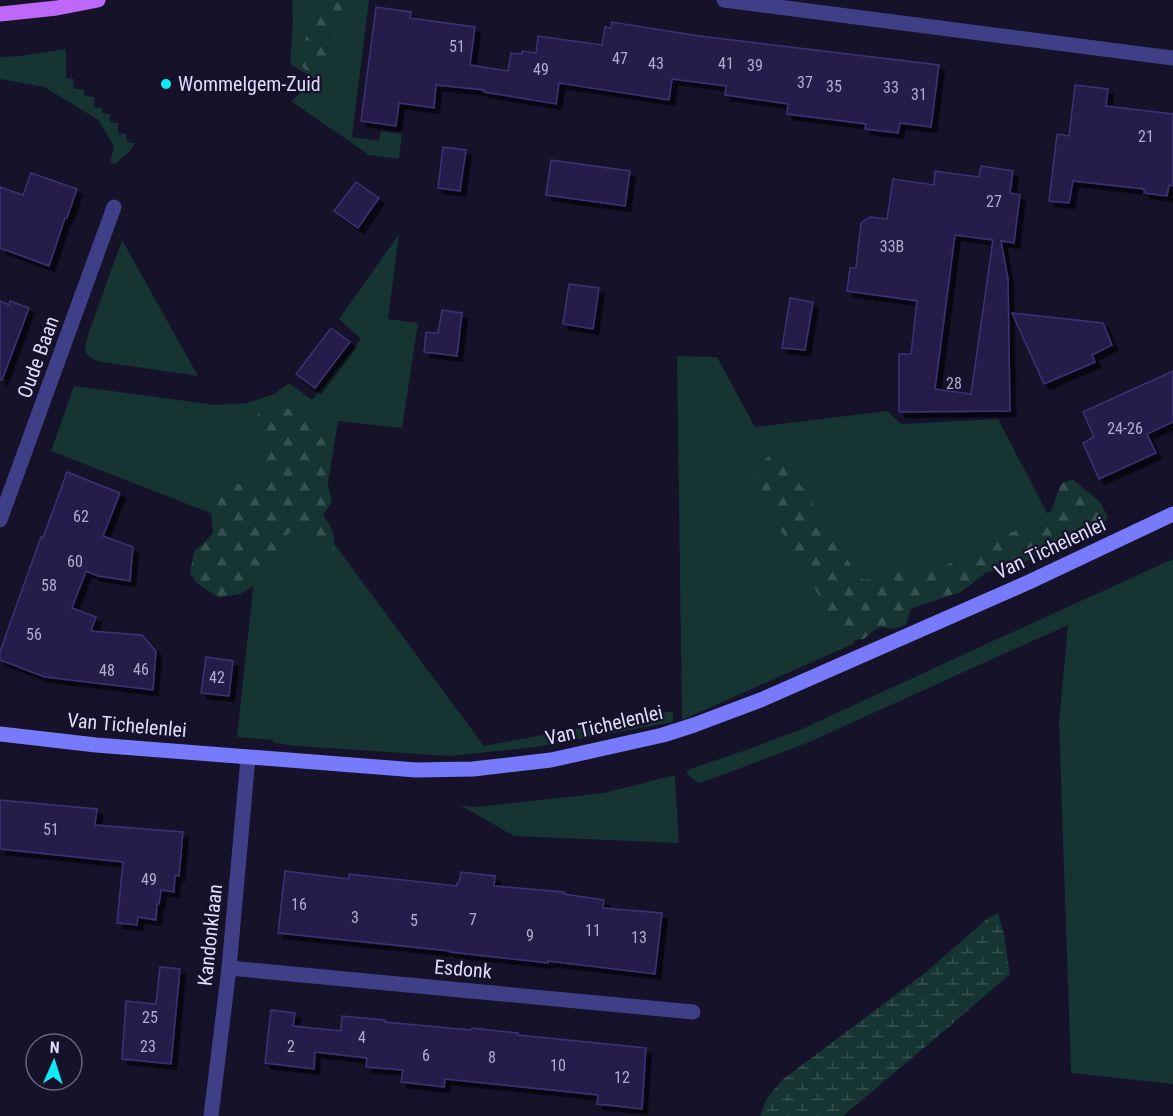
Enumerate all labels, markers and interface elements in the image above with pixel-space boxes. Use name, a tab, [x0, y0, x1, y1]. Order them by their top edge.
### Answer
house number: 51	[449, 37, 465, 56]
house number: 47	[612, 49, 628, 68]
house number: 43	[648, 54, 664, 73]
house number: 41	[718, 54, 734, 73]
house number: 39	[747, 56, 763, 75]
house number: 49	[533, 60, 549, 79]
place label: Wommelgem-Zuid	[178, 72, 321, 96]
house number: 37	[797, 73, 813, 92]
marker: Wommelgem-Zuid	[159, 77, 173, 91]
house number: 35	[826, 77, 842, 96]
house number: 33	[883, 78, 899, 97]
house number: 31	[911, 85, 927, 104]
house number: 21	[1138, 127, 1154, 146]
house number: 27	[986, 192, 1002, 211]
house number: 33B	[880, 237, 904, 256]
street label: Oude Baan	[12, 313, 64, 401]
house number: 28	[946, 374, 962, 393]
house number: 24-26	[1107, 419, 1143, 438]
house number: 62	[73, 507, 89, 526]
street label: Van Tichelenlei	[991, 512, 1109, 584]
house number: 60	[67, 552, 83, 571]
house number: 58	[41, 576, 57, 595]
house number: 56	[26, 625, 42, 644]
house number: 46	[133, 660, 149, 679]
house number: 48	[99, 661, 115, 680]
house number: 42	[209, 668, 225, 687]
street label: Van Tichelenlei	[543, 700, 665, 750]
street label: Van Tichelenlei	[66, 708, 188, 742]
house number: 51	[43, 820, 59, 839]
house number: 49	[141, 870, 157, 889]
street label: Kandonklaan	[193, 883, 227, 987]
house number: 16	[291, 895, 307, 914]
house number: 3	[351, 908, 359, 927]
house number: 7	[469, 910, 477, 929]
house number: 5	[410, 911, 418, 930]
house number: 11	[585, 921, 601, 940]
house number: 9	[526, 926, 534, 945]
house number: 13	[631, 928, 647, 947]
street label: Esdonk	[433, 955, 493, 983]
house number: 25	[142, 1008, 158, 1027]
house number: 4	[358, 1028, 366, 1047]
north arrow	[24, 1032, 84, 1092]
house number: 23	[140, 1037, 156, 1056]
house number: 2	[287, 1037, 295, 1056]
text: N	[49, 1038, 60, 1057]
house number: 6	[422, 1046, 430, 1065]
house number: 8	[488, 1048, 496, 1067]
house number: 10	[550, 1056, 566, 1075]
house number: 12	[614, 1068, 630, 1087]

